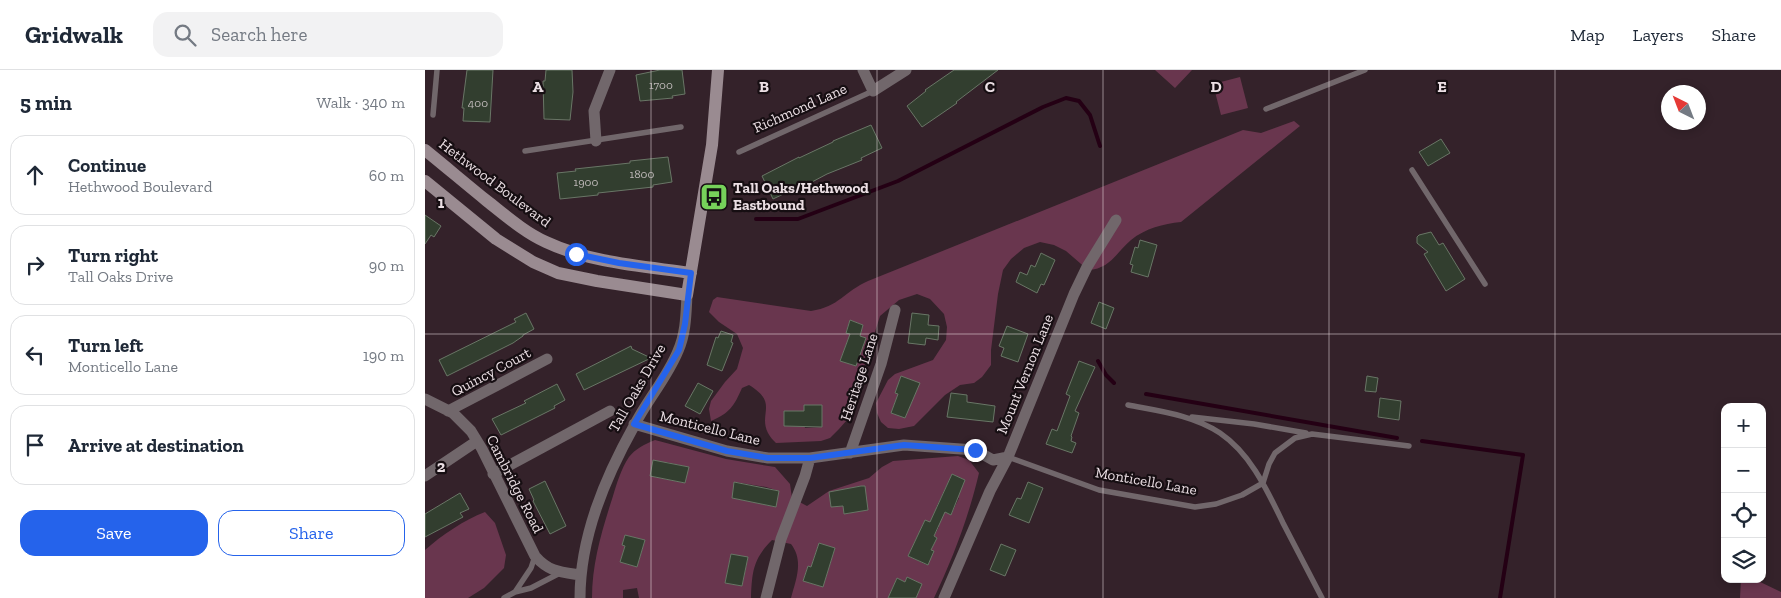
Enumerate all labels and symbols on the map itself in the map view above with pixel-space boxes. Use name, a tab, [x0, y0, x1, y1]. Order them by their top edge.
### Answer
text: A	[533, 77, 544, 96]
text: B	[759, 77, 769, 96]
text: C	[985, 77, 995, 96]
text: D	[1210, 77, 1222, 96]
text: E	[1437, 77, 1447, 96]
house number: 1700	[649, 78, 673, 92]
street label: Richmond Lane	[750, 79, 850, 137]
north arrow	[1661, 85, 1706, 130]
house number: 400	[468, 96, 488, 110]
street label: Hethwood Boulevard	[436, 135, 555, 231]
house number: 1800	[630, 167, 655, 181]
house number: 1900	[574, 175, 598, 189]
place label: Tall Oaks/Hethwood Eastbound	[733, 179, 869, 214]
bus stop icon: Tall Oaks/Hethwood Eastbound	[699, 182, 729, 212]
text: 1	[438, 193, 445, 212]
route start	[565, 243, 588, 266]
street label: Mount Vernon Lane	[993, 312, 1057, 436]
street label: Heritage Lane	[836, 331, 882, 423]
street label: Tall Oaks Drive	[605, 341, 669, 435]
street label: Quincy Court	[448, 343, 534, 401]
street label: Monticello Lane	[658, 407, 762, 449]
street label: Cambridge Road	[483, 432, 548, 537]
route end	[964, 439, 987, 462]
text: 2	[437, 457, 446, 476]
street label: Monticello Lane	[1094, 463, 1198, 499]

